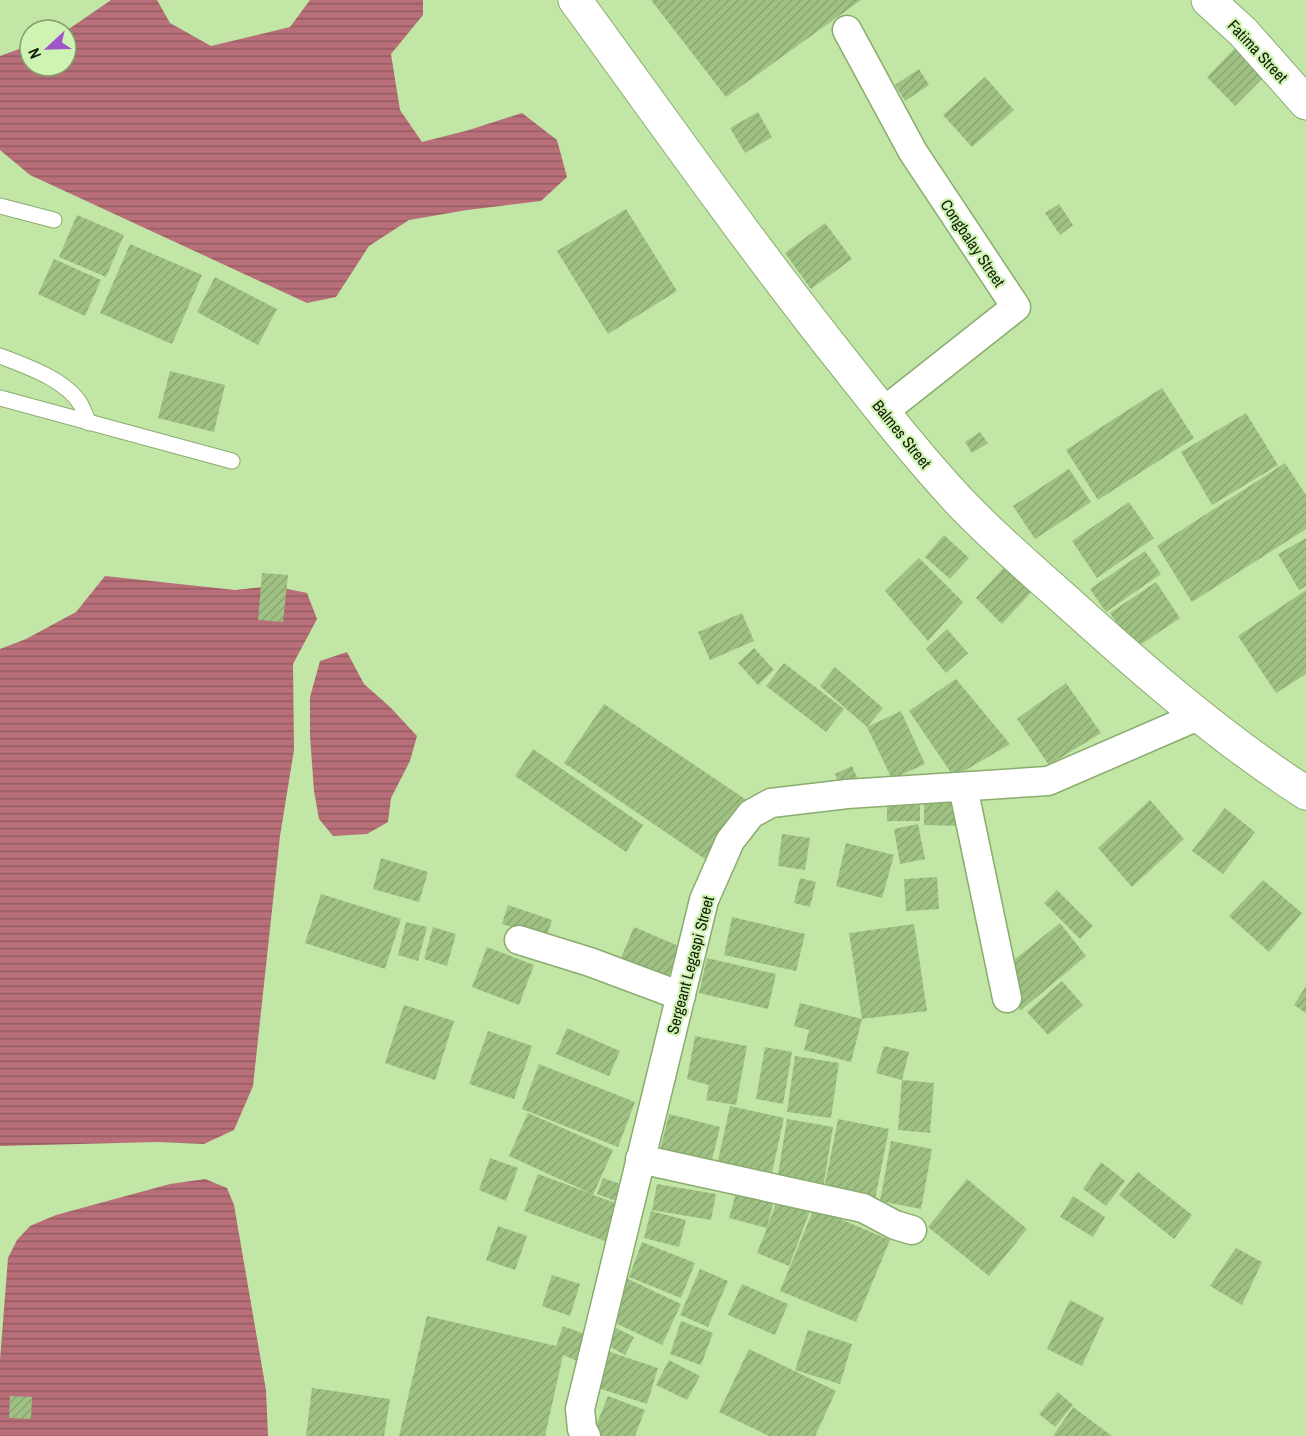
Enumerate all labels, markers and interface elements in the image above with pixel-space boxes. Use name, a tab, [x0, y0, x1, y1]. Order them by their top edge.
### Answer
street label: Fatima Street	[1223, 15, 1293, 88]
north arrow	[18, 18, 78, 78]
text: N	[22, 45, 46, 62]
street label: Congbalay Street	[936, 195, 1011, 291]
street label: Balmes Street	[868, 395, 937, 473]
street label: Sergeant Legaspi Street	[661, 893, 719, 1037]

